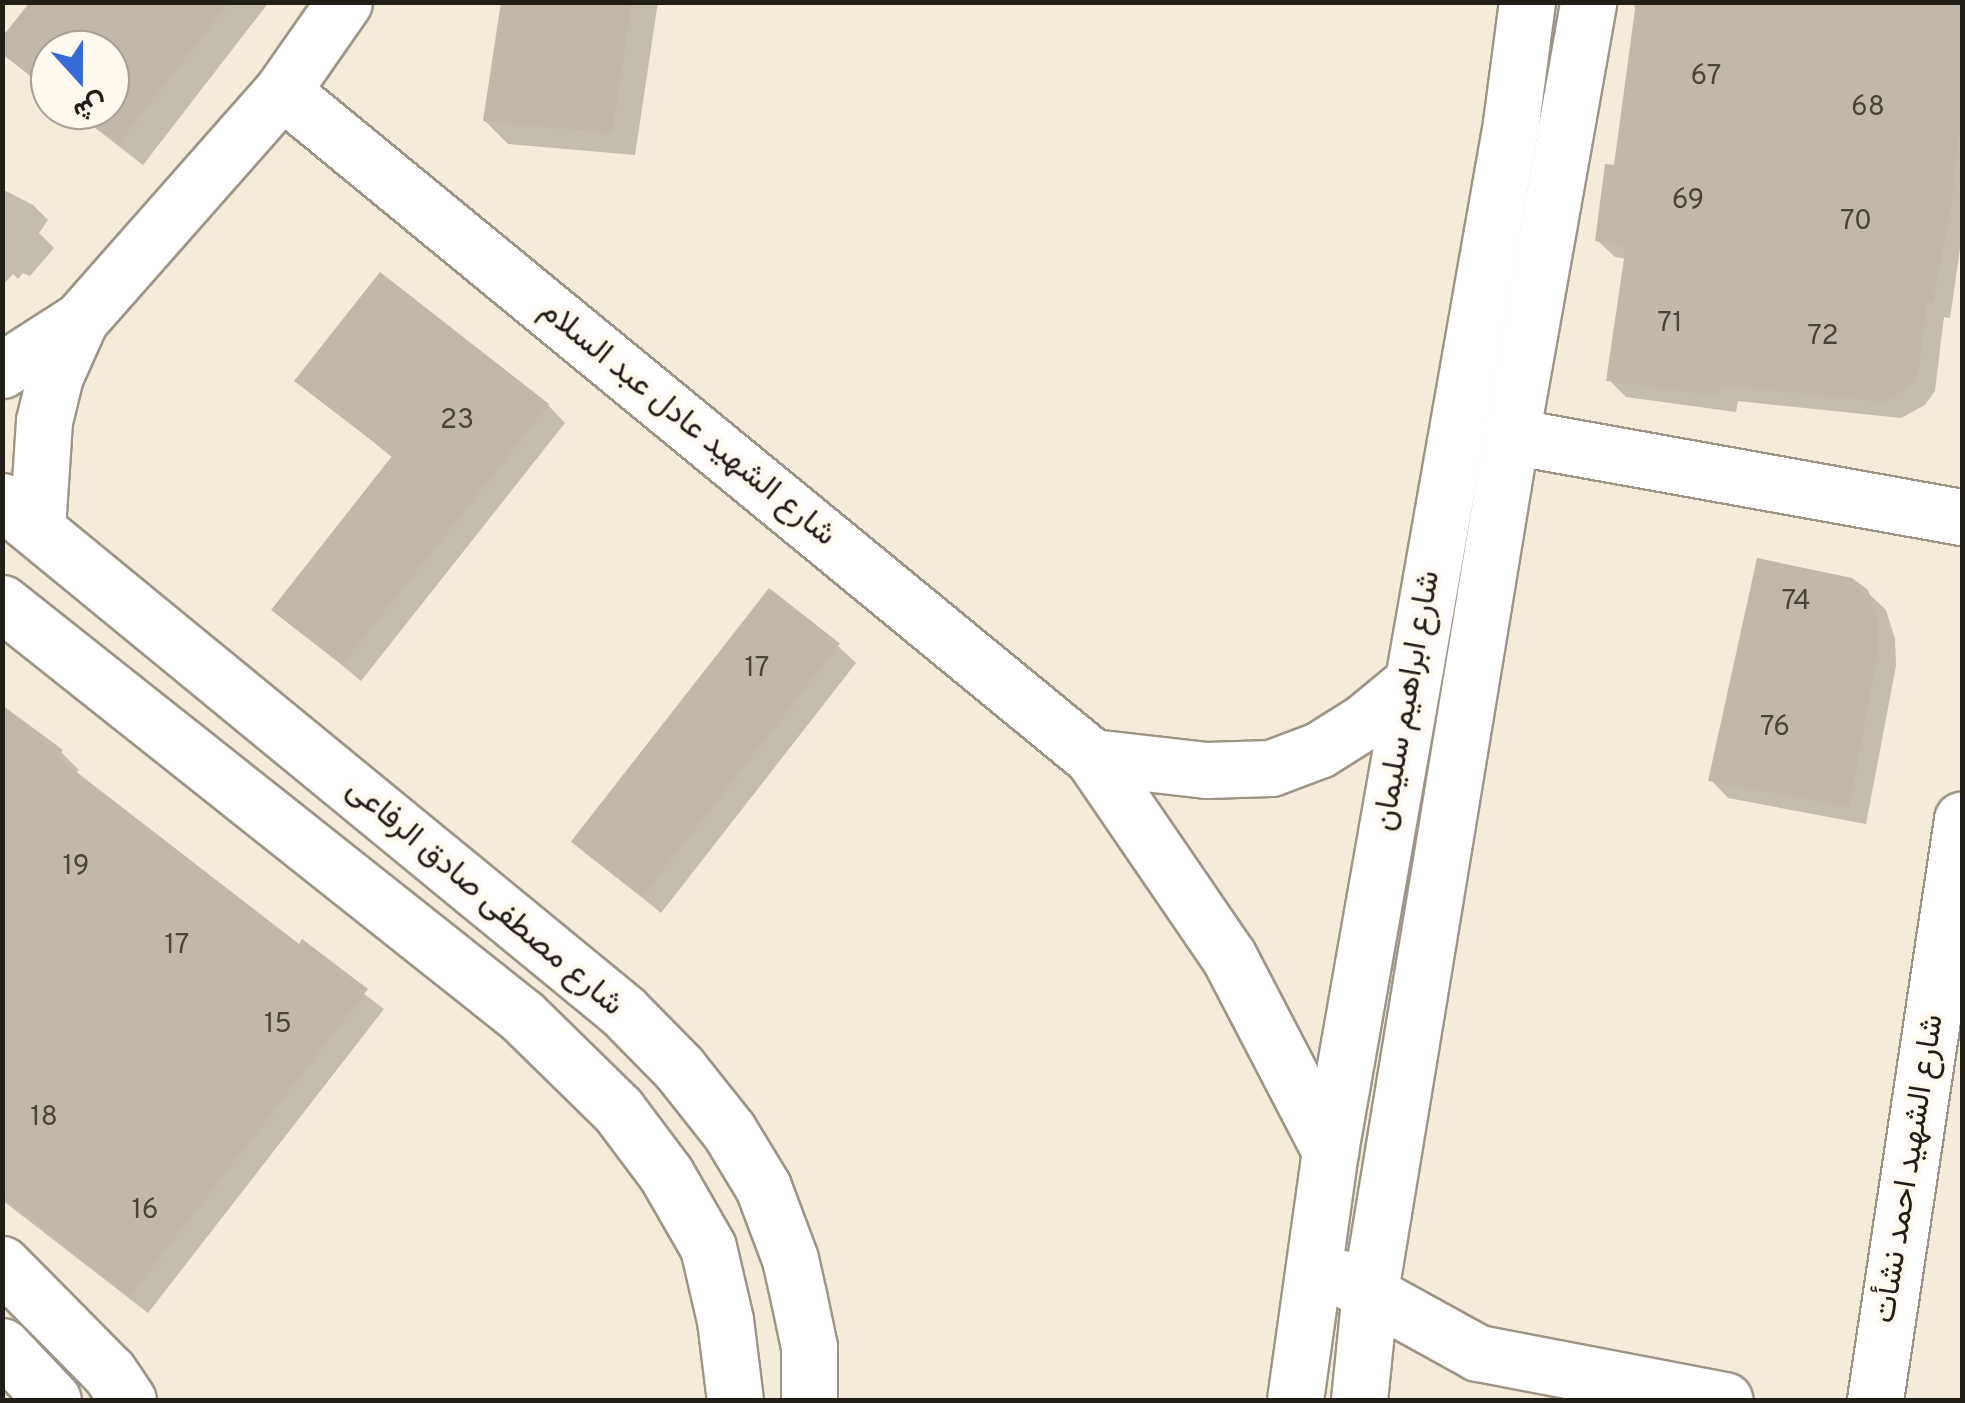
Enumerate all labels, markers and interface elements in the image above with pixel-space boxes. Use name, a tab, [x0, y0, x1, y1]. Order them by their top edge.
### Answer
north arrow	[30, 30, 130, 130]
house number: 67	[1691, 60, 1721, 94]
text: ش	[68, 83, 112, 129]
house number: 68	[1851, 91, 1885, 125]
house number: 69	[1672, 184, 1704, 218]
house number: 70	[1840, 205, 1872, 239]
street label: شارع الشهيد عادل عبد السلام	[531, 293, 843, 555]
house number: 71	[1657, 307, 1683, 341]
house number: 72	[1807, 320, 1839, 354]
house number: 23	[440, 404, 474, 438]
street label: شارع ابراهيم سليمان	[1366, 568, 1450, 834]
house number: 74	[1781, 585, 1811, 619]
house number: 17	[745, 652, 769, 686]
house number: 76	[1760, 711, 1790, 745]
street label: شارع مصطفى صادق الرفاعى	[338, 771, 630, 1025]
house number: 19	[62, 850, 90, 884]
house number: 17	[165, 929, 189, 963]
house number: 15	[264, 1008, 292, 1042]
street label: شارع الشهيد احمد نشأت	[1867, 1012, 1953, 1326]
house number: 18	[30, 1101, 58, 1135]
house number: 16	[131, 1194, 159, 1228]

